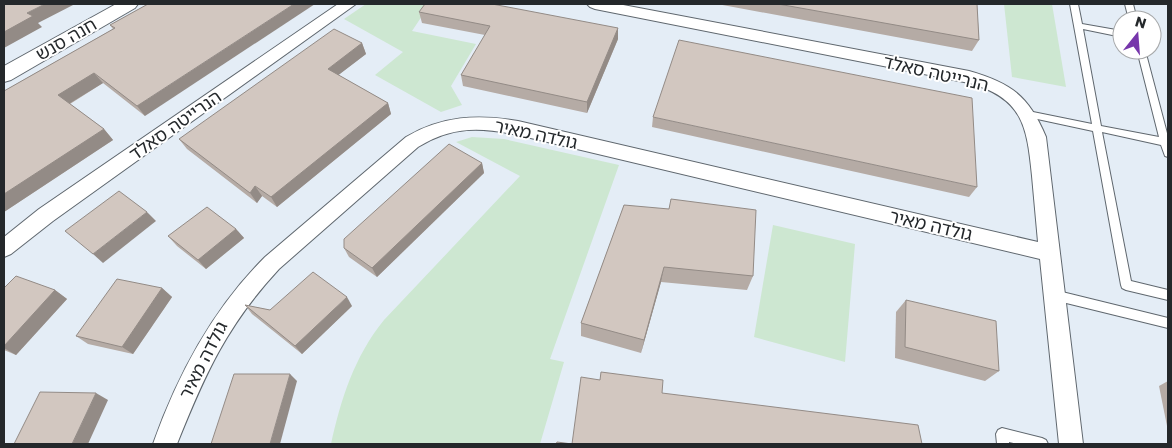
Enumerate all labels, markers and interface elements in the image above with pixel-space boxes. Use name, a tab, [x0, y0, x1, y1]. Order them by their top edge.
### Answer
north arrow	[1112, 10, 1162, 60]
text: N	[1133, 11, 1149, 34]
street label: חנה סנש	[31, 12, 101, 66]
street label: הנרייטה סאלד	[881, 49, 991, 97]
street label: הנרייטה סאלד	[124, 84, 226, 166]
street label: גולדה מאיר	[492, 113, 580, 155]
street label: גולדה מאיר	[887, 203, 975, 247]
street label: גולדה מאיר	[173, 317, 233, 403]

